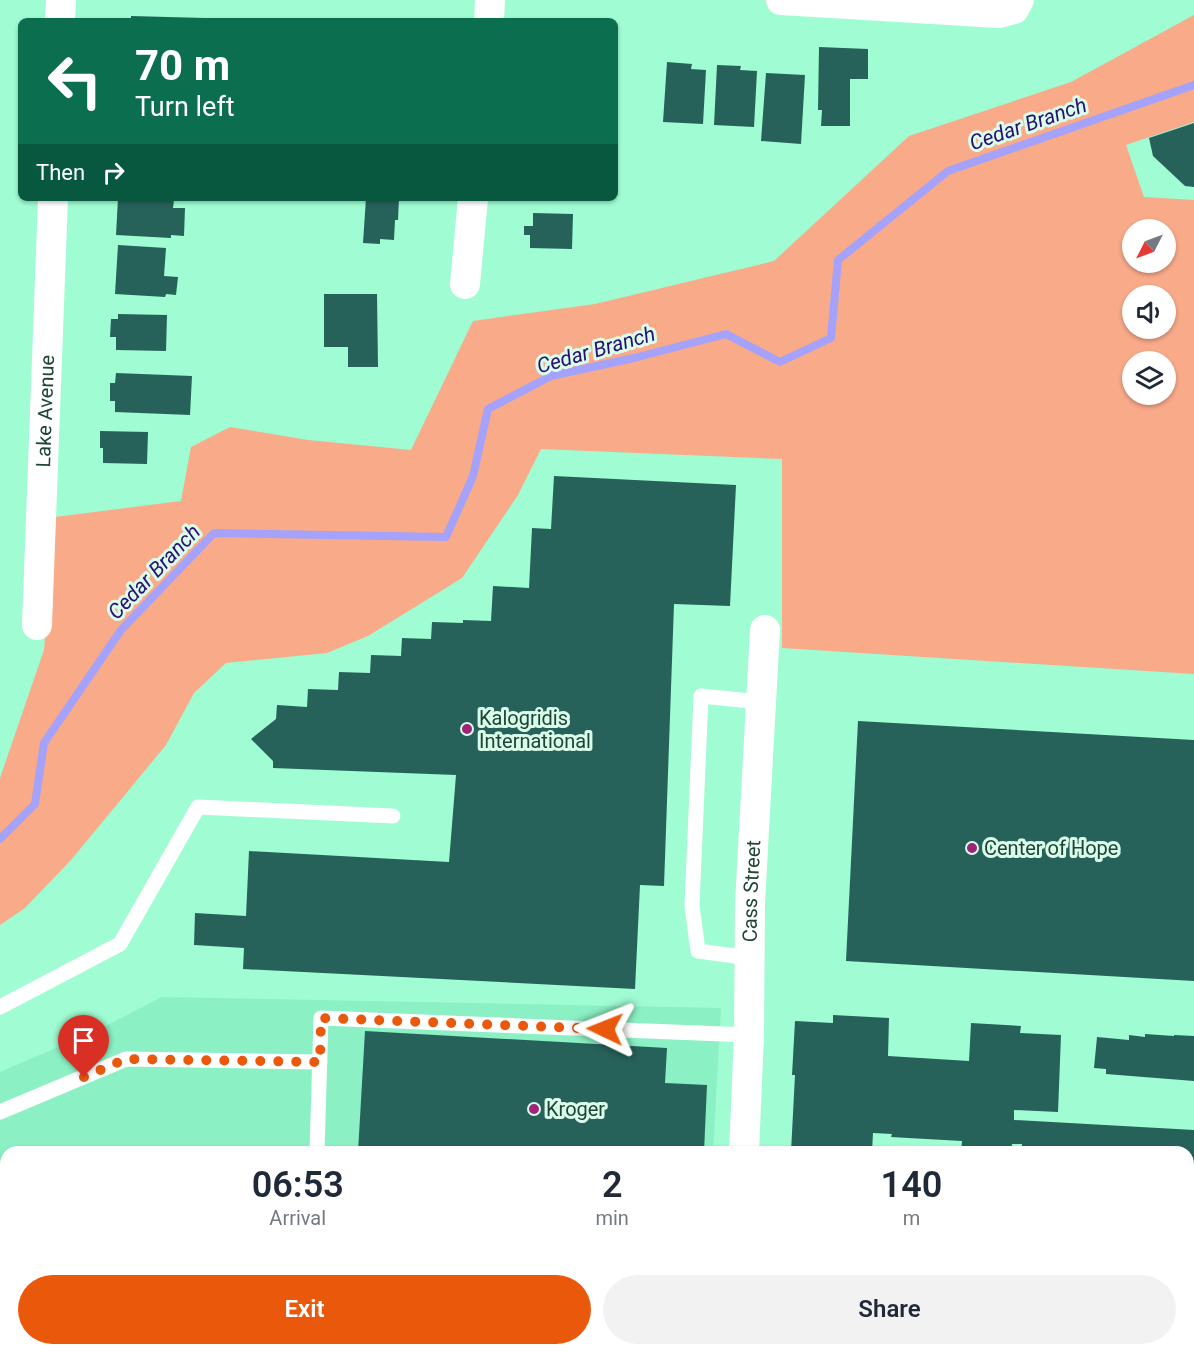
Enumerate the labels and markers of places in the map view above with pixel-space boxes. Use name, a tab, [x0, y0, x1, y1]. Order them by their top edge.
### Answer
place label: Kalogridis International	[479, 706, 591, 753]
marker: Kalogridis International	[460, 722, 474, 736]
place label: Center of Hope	[984, 836, 1118, 860]
marker: Center of Hope	[965, 841, 979, 855]
pin	[58, 1015, 109, 1077]
place label: Kroger	[546, 1097, 605, 1121]
marker: Kroger	[527, 1102, 541, 1116]

